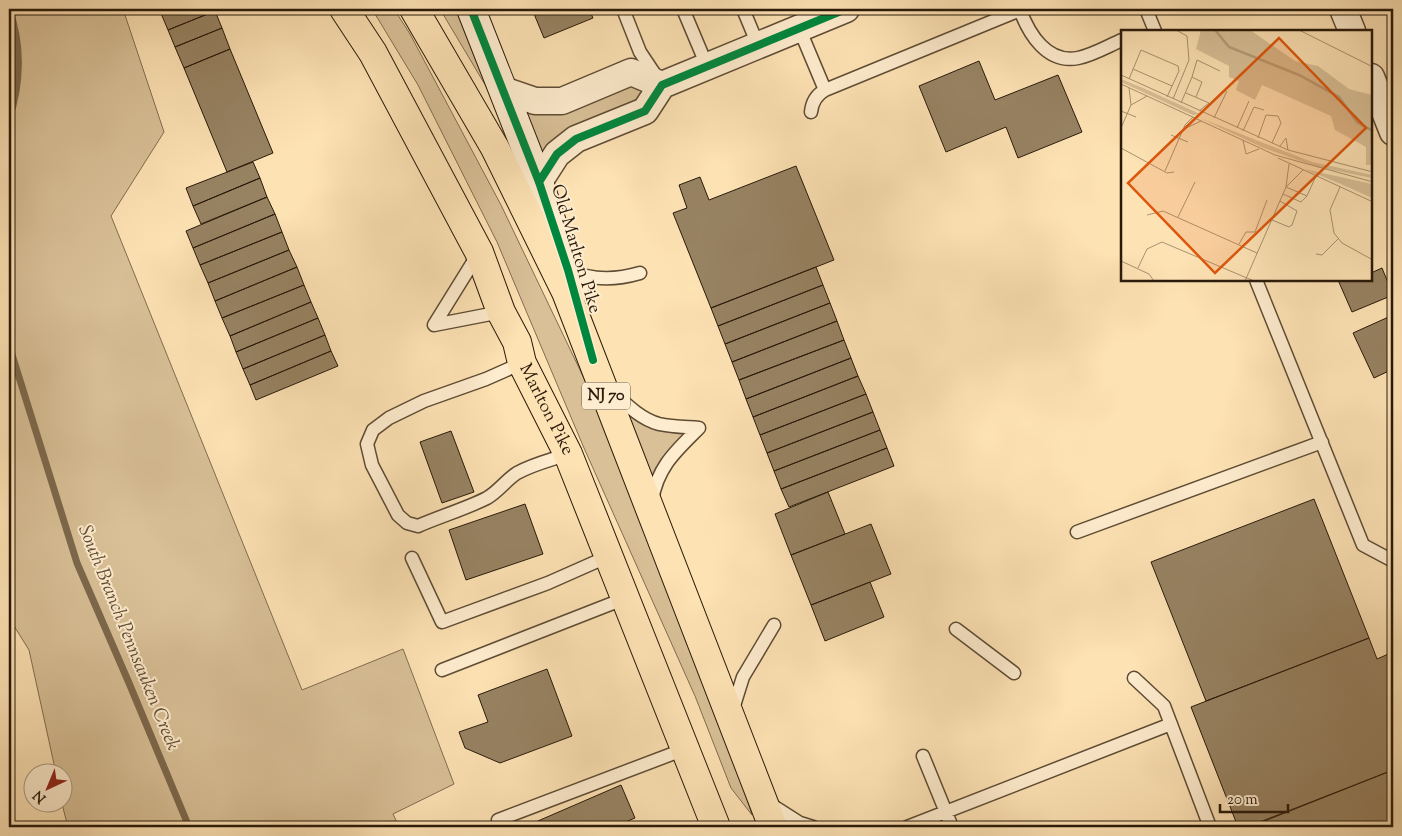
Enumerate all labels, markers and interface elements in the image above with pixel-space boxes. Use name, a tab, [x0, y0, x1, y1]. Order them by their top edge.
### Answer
inset map	[1121, 30, 1372, 281]
street label: Old Marlton Pike	[543, 181, 607, 317]
street label: Marlton Pike	[512, 359, 580, 460]
road number: NJ 70	[582, 382, 630, 410]
water label: South Branch Pennsauken Creek	[70, 521, 186, 755]
north arrow	[22, 764, 72, 814]
scale bar	[1220, 781, 1287, 813]
text: N	[29, 785, 51, 807]
text: 20 m	[1227, 790, 1258, 811]

